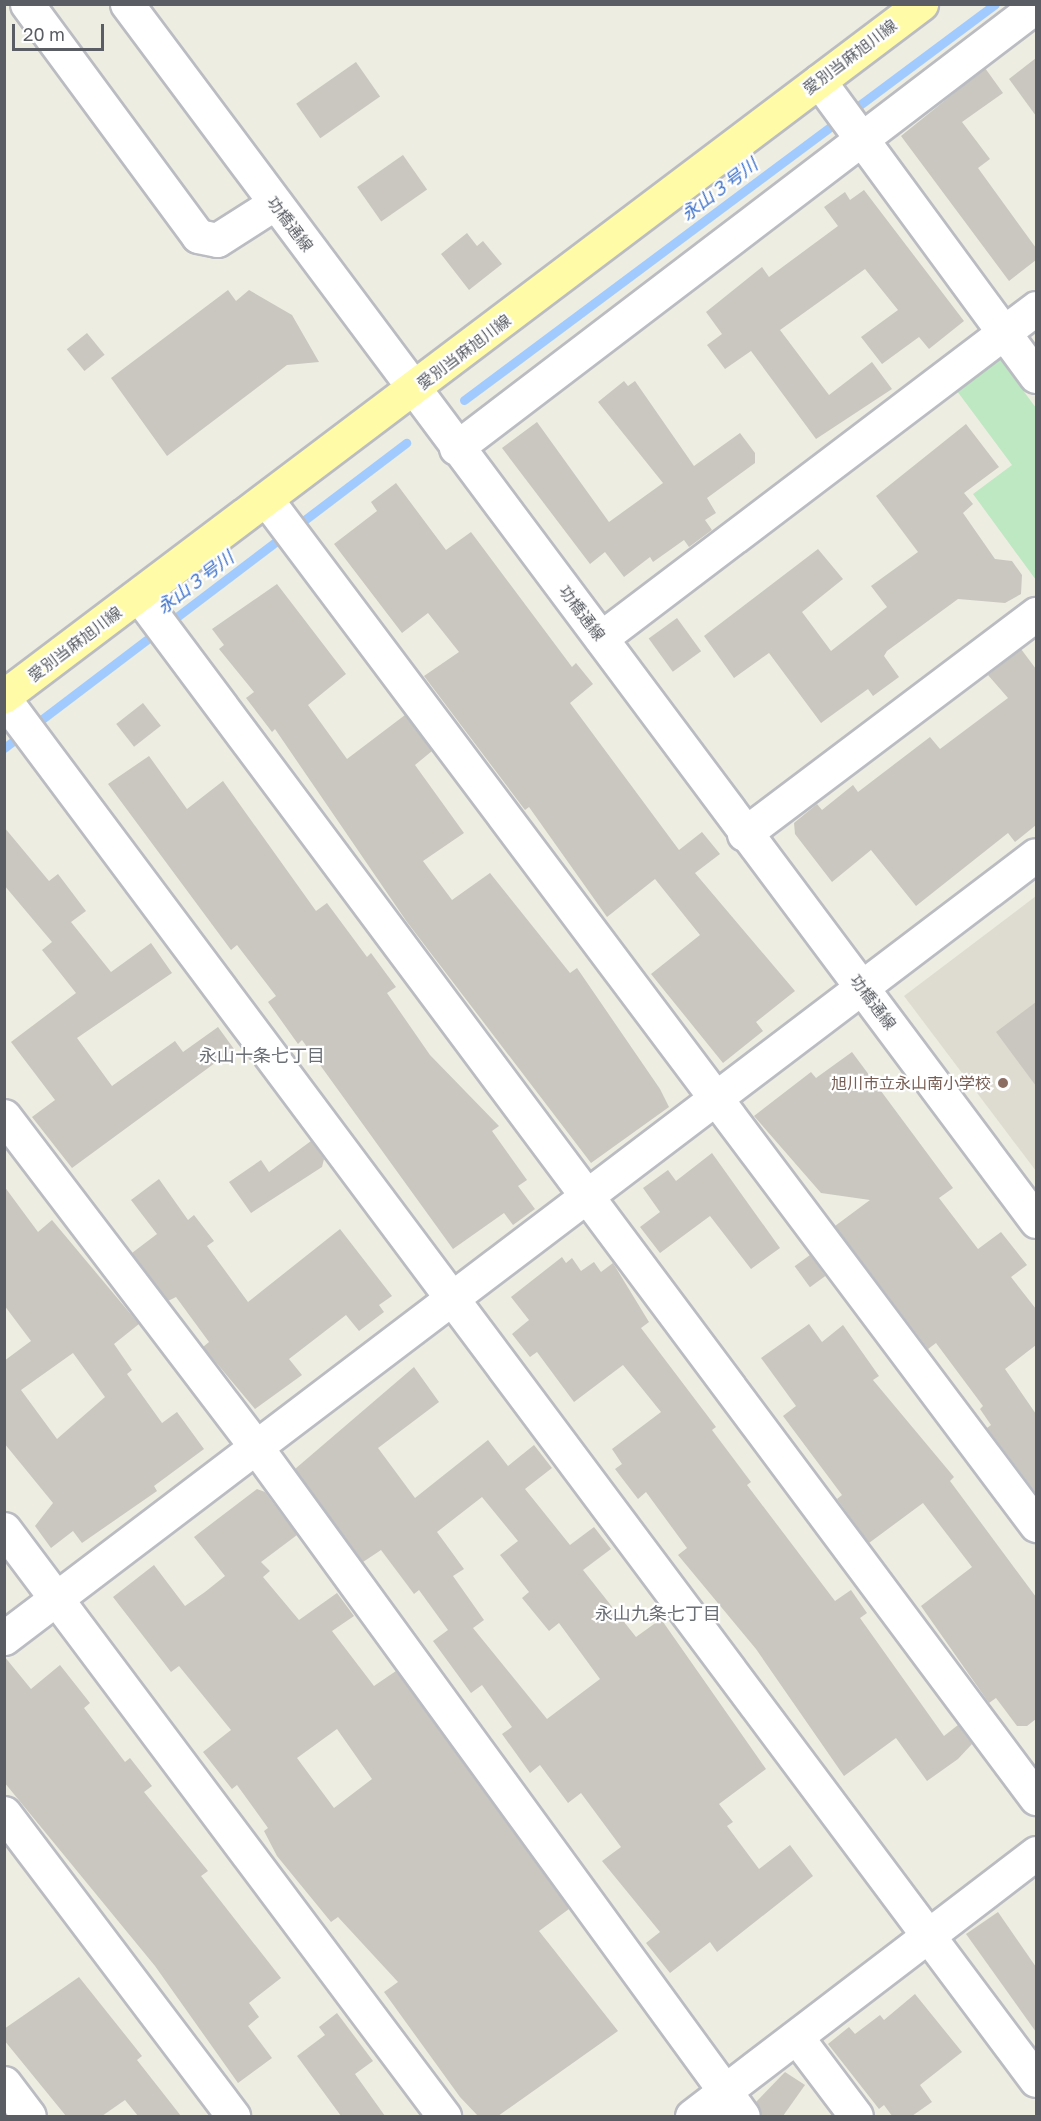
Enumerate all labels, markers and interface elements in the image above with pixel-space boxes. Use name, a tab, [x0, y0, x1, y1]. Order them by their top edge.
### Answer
scale bar	[15, 12, 106, 50]
street label: 愛別当麻旭川線	[799, 16, 901, 98]
text: 20 m	[23, 23, 65, 45]
water label: 永山３号川	[677, 153, 761, 225]
street label: 功橋通線	[263, 193, 317, 255]
street label: 愛別当麻旭川線	[413, 311, 515, 393]
water label: 永山３号川	[153, 546, 237, 618]
street label: 功橋通線	[555, 582, 609, 644]
street label: 愛別当麻旭川線	[24, 603, 126, 685]
street label: 功橋通線	[846, 971, 900, 1033]
district label: 永山十条七丁目	[199, 1044, 325, 1066]
place label: 旭川市立永山南小学校	[831, 1073, 991, 1093]
marker: 旭川市立永山南小学校	[996, 1076, 1010, 1090]
district label: 永山九条七丁目	[595, 1602, 721, 1624]

